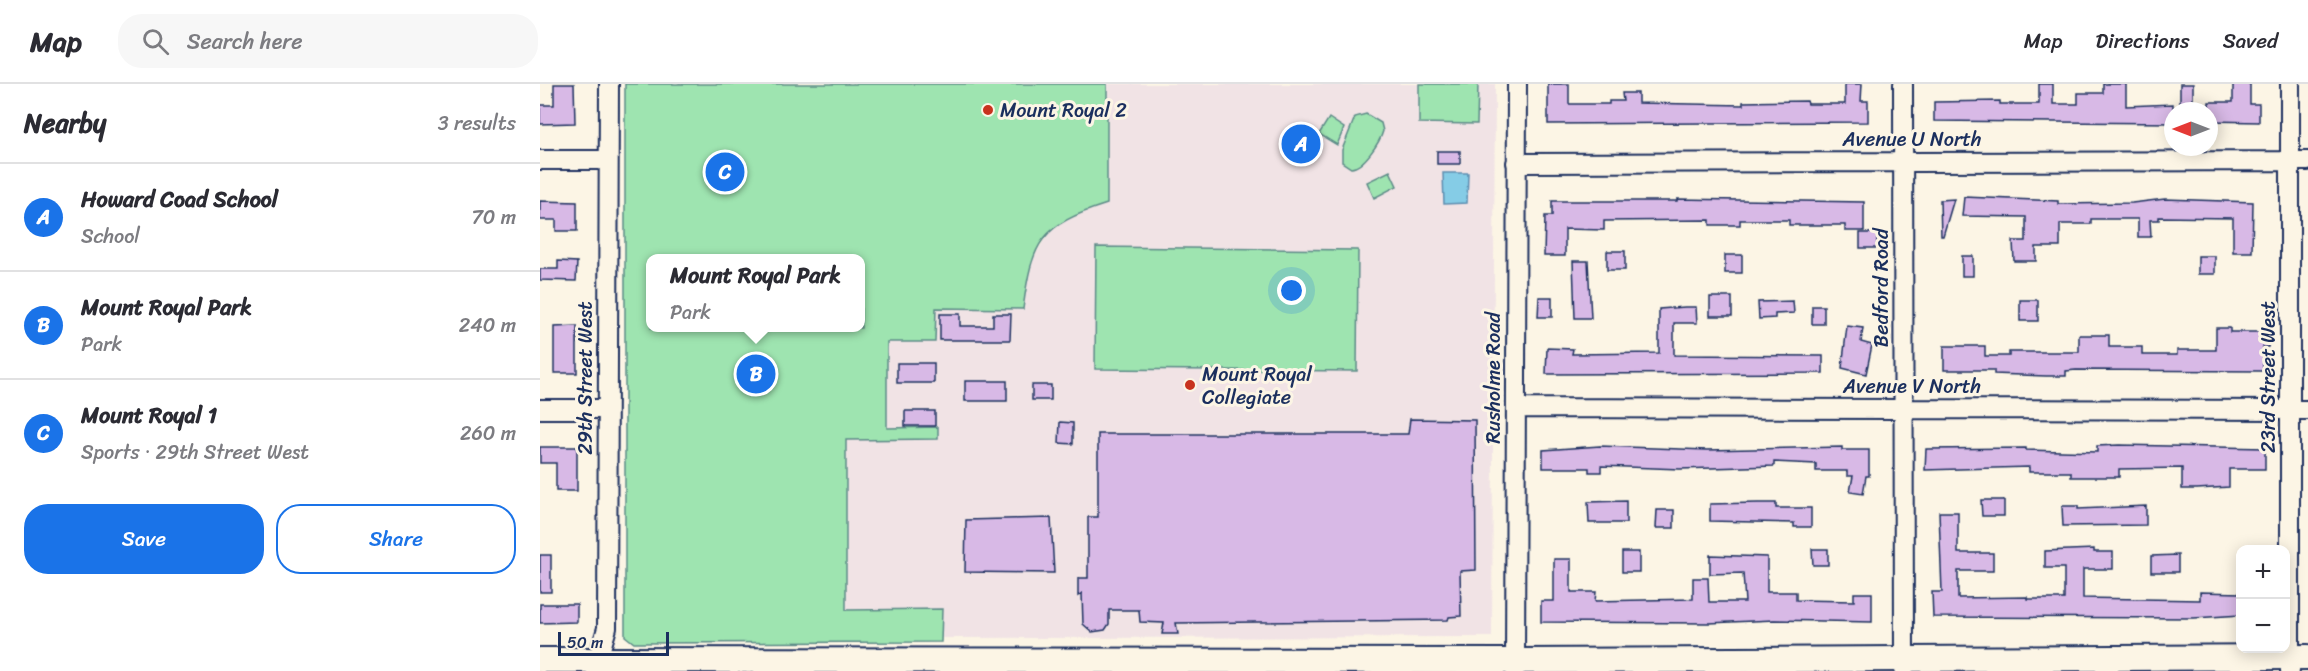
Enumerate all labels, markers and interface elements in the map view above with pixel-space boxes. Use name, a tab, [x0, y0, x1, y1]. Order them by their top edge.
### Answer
search box	[118, 14, 538, 68]
text: Map	[30, 17, 82, 66]
text: Search here	[187, 22, 303, 61]
text: Map	[2024, 22, 2062, 60]
text: Directions	[2095, 22, 2190, 60]
text: Saved	[2223, 22, 2278, 60]
icon: search	[139, 25, 172, 58]
place label: Mount Royal 2	[1000, 93, 1127, 128]
text: Nearby	[24, 100, 106, 146]
north arrow	[2164, 102, 2218, 156]
marker: Mount Royal 2	[981, 103, 995, 117]
text: 3 results	[438, 106, 516, 141]
pin: A	[1282, 122, 1320, 166]
street label: Avenue U North	[1842, 122, 1981, 157]
pin: C	[706, 150, 744, 194]
text: Howard Coad School	[81, 180, 278, 219]
text: A	[37, 200, 50, 235]
text: 70 m	[471, 200, 516, 235]
text: School	[81, 219, 140, 254]
street label: Bedford Road	[1864, 227, 1899, 347]
popup	[646, 254, 865, 332]
text: Mount Royal Park	[670, 256, 841, 295]
your location	[1277, 276, 1306, 305]
text: Mount Royal Park	[81, 288, 252, 327]
text: Park	[670, 295, 711, 330]
street label: 29th Street West	[568, 301, 603, 455]
street label: 23rd Street West	[2251, 301, 2286, 453]
text: B	[37, 308, 50, 343]
text: 240 m	[459, 308, 516, 343]
street label: Rusholme Road	[1476, 311, 1511, 444]
text: Park	[81, 327, 122, 362]
pin: B	[736, 352, 776, 396]
place label: Mount Royal Collegiate	[1202, 357, 1313, 415]
street label: Avenue V North	[1842, 369, 1981, 404]
marker: Mount Royal Collegiate	[1183, 378, 1197, 392]
text: Mount Royal 1	[81, 396, 217, 435]
text: C	[37, 416, 50, 451]
text: 260 m	[460, 416, 516, 451]
text: Sports · 29th Street West	[81, 435, 309, 470]
button: Save	[24, 504, 264, 574]
button: Share	[276, 504, 516, 574]
map controls	[2236, 545, 2290, 653]
button: +	[2236, 545, 2290, 599]
button: −	[2236, 599, 2290, 653]
text: 50 m	[567, 628, 603, 657]
scale bar	[558, 629, 669, 656]

